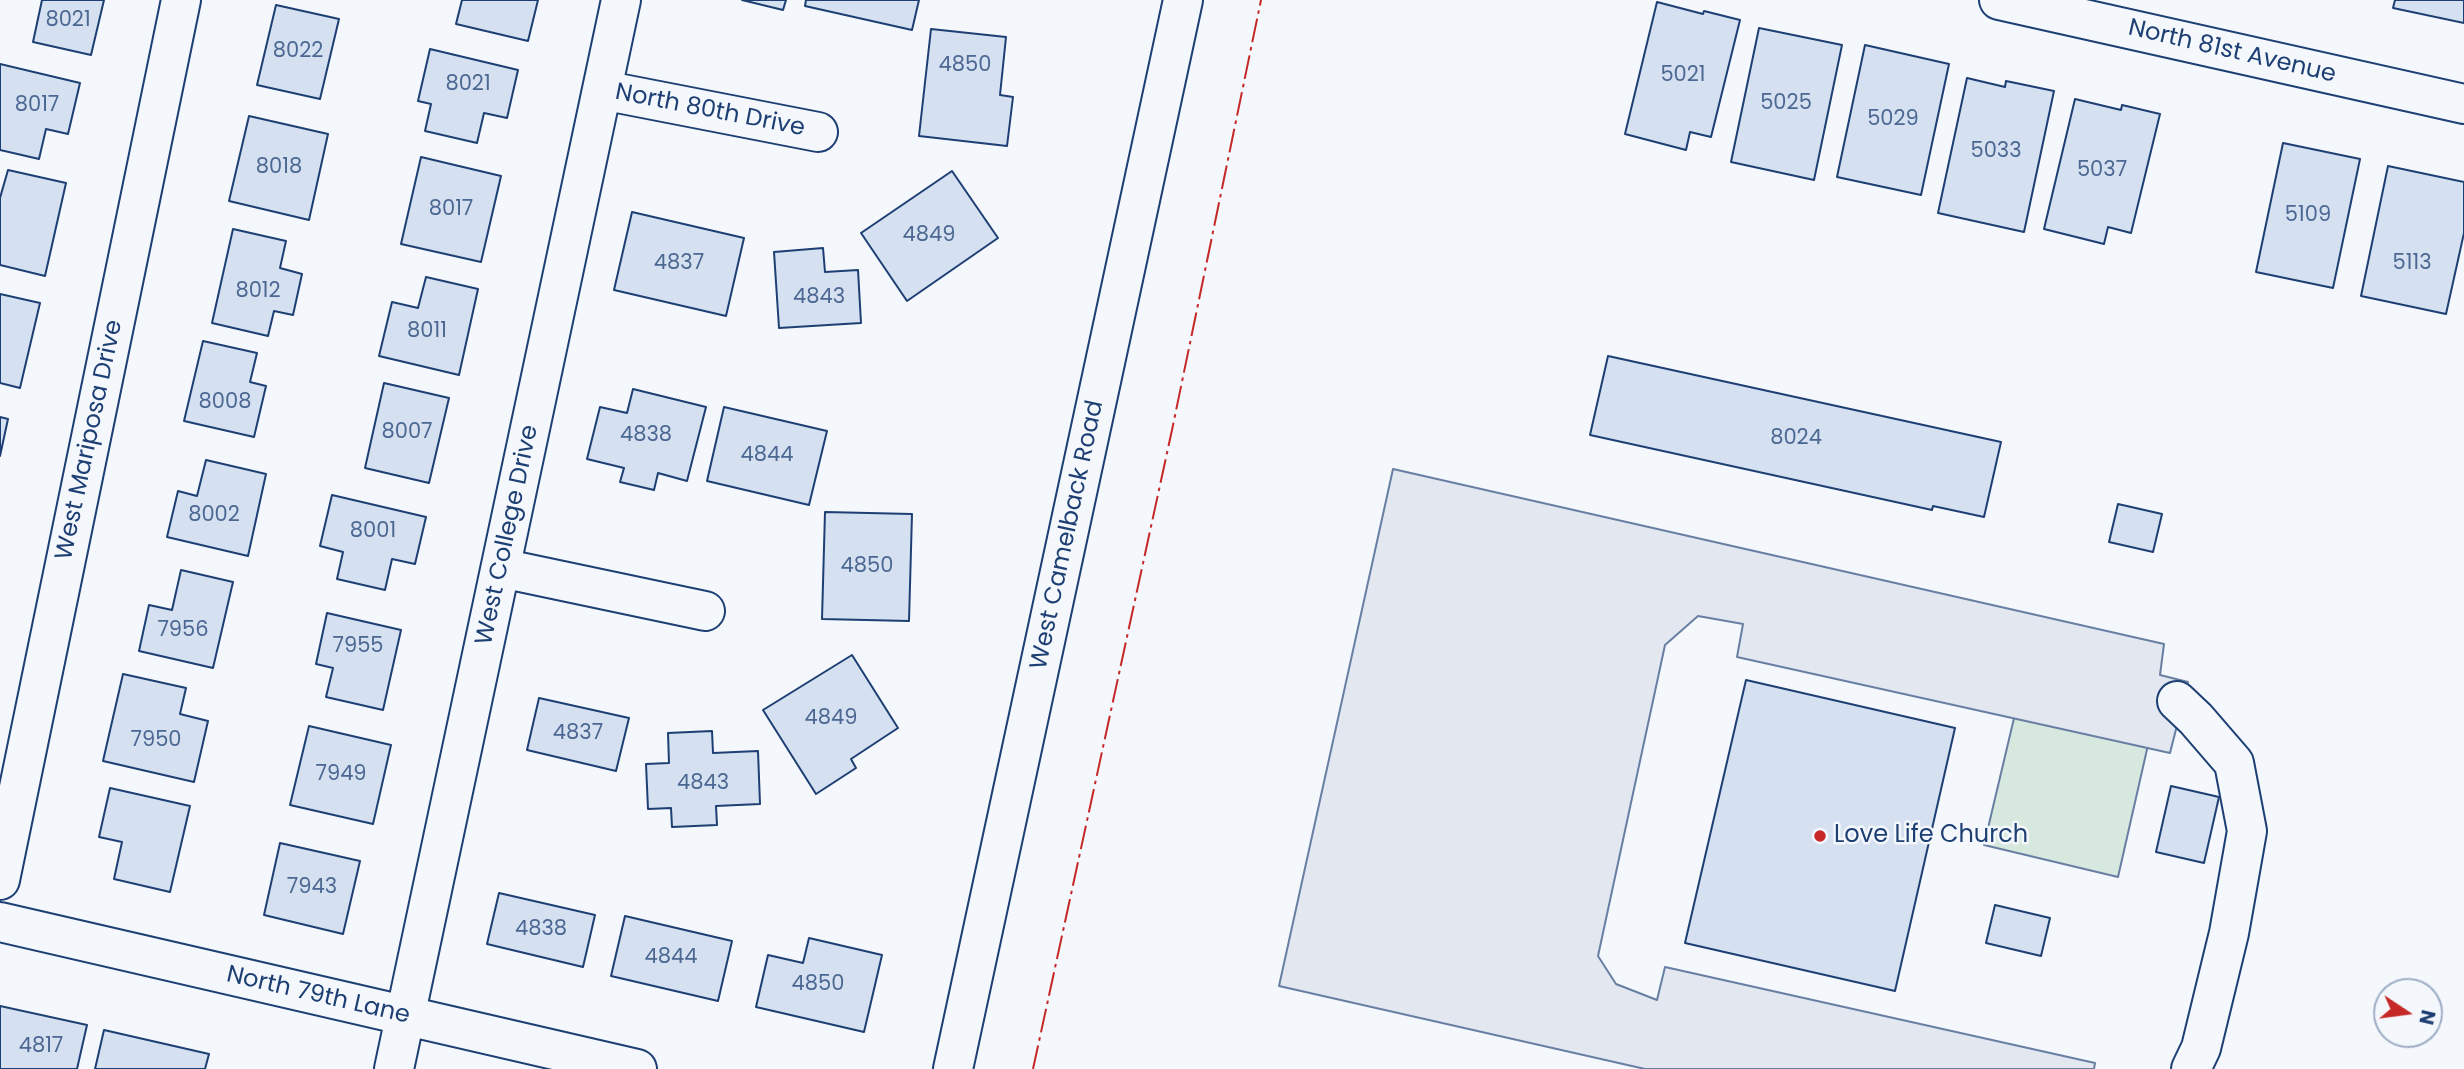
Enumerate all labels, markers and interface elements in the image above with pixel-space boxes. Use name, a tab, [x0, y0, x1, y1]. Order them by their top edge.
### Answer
house number: 8021	[45, 8, 91, 34]
street label: North 81st Avenue	[2125, 14, 2339, 90]
house number: 8022	[273, 39, 323, 65]
house number: 4850	[939, 53, 991, 79]
house number: 5021	[1660, 63, 1706, 89]
house number: 8021	[445, 72, 491, 98]
street label: North 80th Drive	[613, 78, 807, 144]
house number: 5025	[1760, 91, 1812, 117]
house number: 8017	[15, 93, 59, 119]
house number: 5029	[1867, 107, 1919, 133]
house number: 5033	[1970, 139, 2022, 165]
house number: 8018	[256, 155, 302, 181]
house number: 5037	[2077, 158, 2127, 184]
house number: 8017	[429, 197, 473, 223]
house number: 5109	[2285, 203, 2331, 229]
house number: 4849	[903, 223, 955, 249]
house number: 4837	[654, 251, 704, 277]
house number: 5113	[2393, 251, 2431, 277]
house number: 8012	[235, 279, 281, 305]
house number: 4843	[793, 285, 845, 311]
street label: West Mariposa Drive	[50, 317, 130, 563]
house number: 8011	[407, 319, 447, 345]
house number: 8008	[199, 390, 251, 416]
street label: West Camelback Road	[1025, 398, 1111, 672]
house number: 8007	[381, 420, 433, 446]
street label: West College Drive	[471, 422, 545, 648]
house number: 4838	[620, 423, 672, 449]
house number: 8024	[1770, 426, 1822, 452]
house number: 4844	[741, 443, 793, 469]
house number: 8002	[188, 503, 240, 529]
house number: 8001	[350, 519, 396, 545]
house number: 4850	[841, 554, 893, 580]
house number: 7956	[157, 618, 209, 644]
house number: 7955	[332, 634, 384, 660]
house number: 4849	[805, 706, 857, 732]
house number: 4837	[553, 721, 603, 747]
house number: 7950	[130, 728, 182, 754]
house number: 7949	[315, 762, 367, 788]
house number: 4843	[677, 771, 729, 797]
place label: Love Life Church	[1834, 822, 2028, 850]
marker: Love Life Church	[1812, 828, 1828, 844]
house number: 7943	[287, 875, 337, 901]
house number: 4838	[515, 917, 567, 943]
house number: 4844	[645, 945, 697, 971]
street label: North 79th Lane	[224, 961, 412, 1031]
house number: 4850	[792, 972, 844, 998]
north arrow	[2373, 978, 2443, 1048]
text: N	[2412, 1007, 2442, 1027]
house number: 4817	[19, 1034, 63, 1060]

